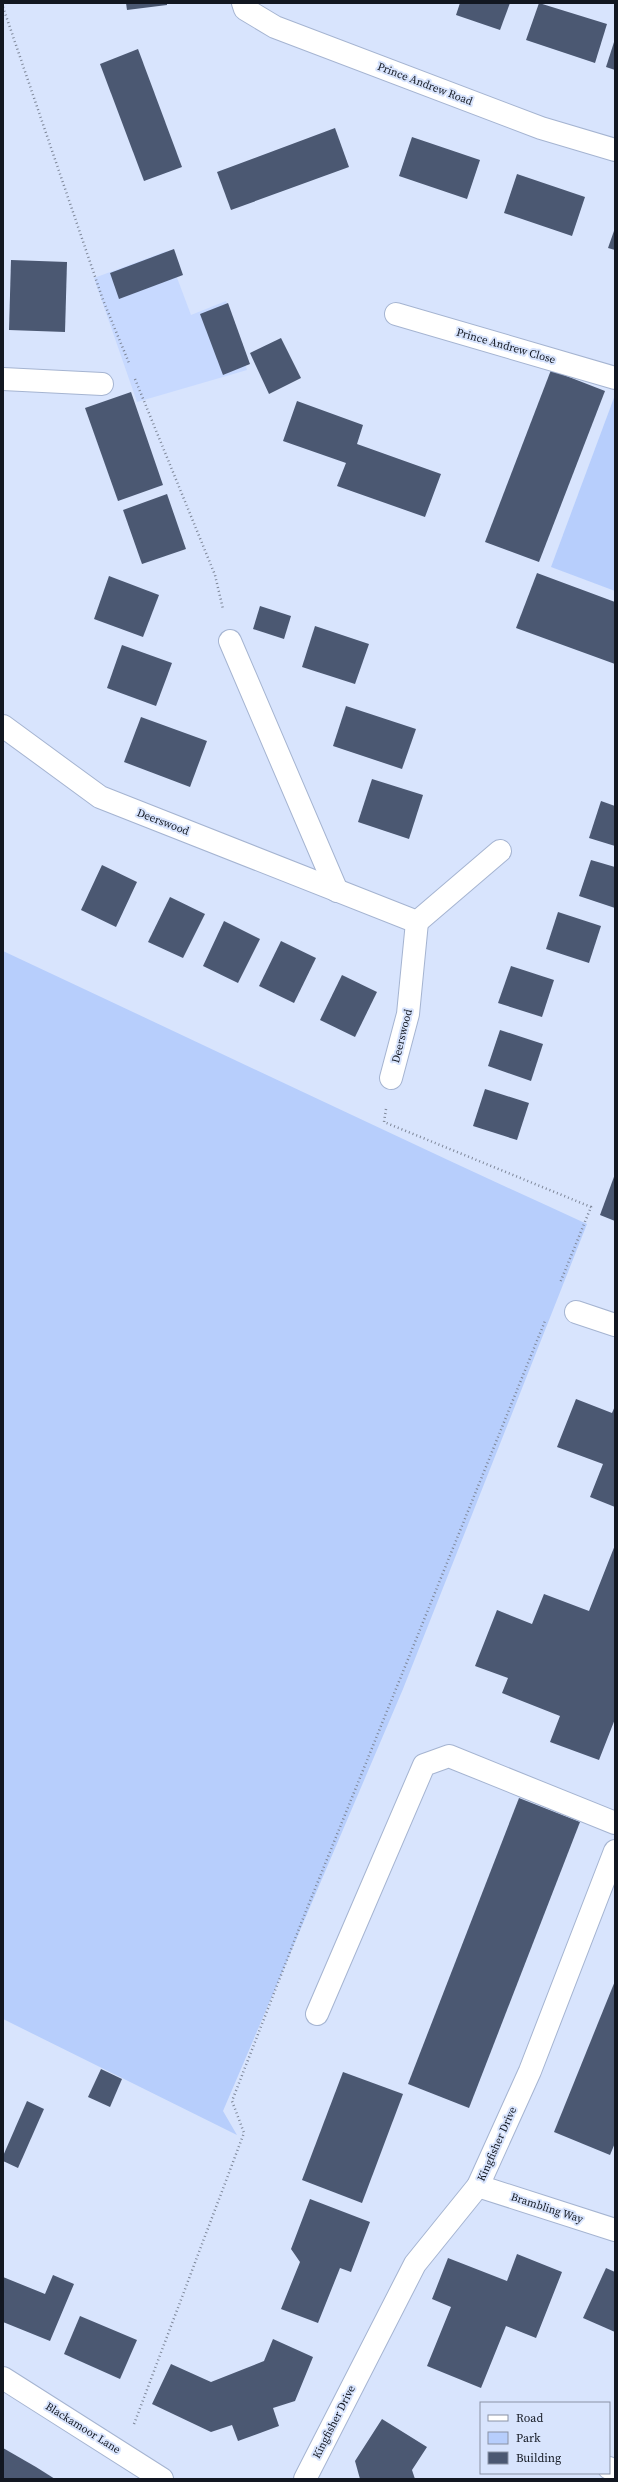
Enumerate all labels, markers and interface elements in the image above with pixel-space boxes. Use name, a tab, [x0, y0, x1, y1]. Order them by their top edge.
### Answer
street label: Prince Andrew Road	[375, 59, 475, 109]
street label: Prince Andrew Close	[455, 325, 558, 367]
street label: Deerswood	[135, 805, 192, 839]
street label: Deerswood	[388, 1007, 416, 1064]
street label: Kingfisher Drive	[474, 2104, 520, 2184]
street label: Brambling Way	[509, 2189, 585, 2227]
street label: Kingfisher Drive	[309, 2382, 359, 2461]
street label: Blackamoor Lane	[43, 2399, 124, 2457]
legend	[480, 2402, 610, 2474]
text: Road	[516, 2410, 543, 2426]
text: Park	[516, 2430, 541, 2446]
text: Building	[516, 2450, 561, 2466]

